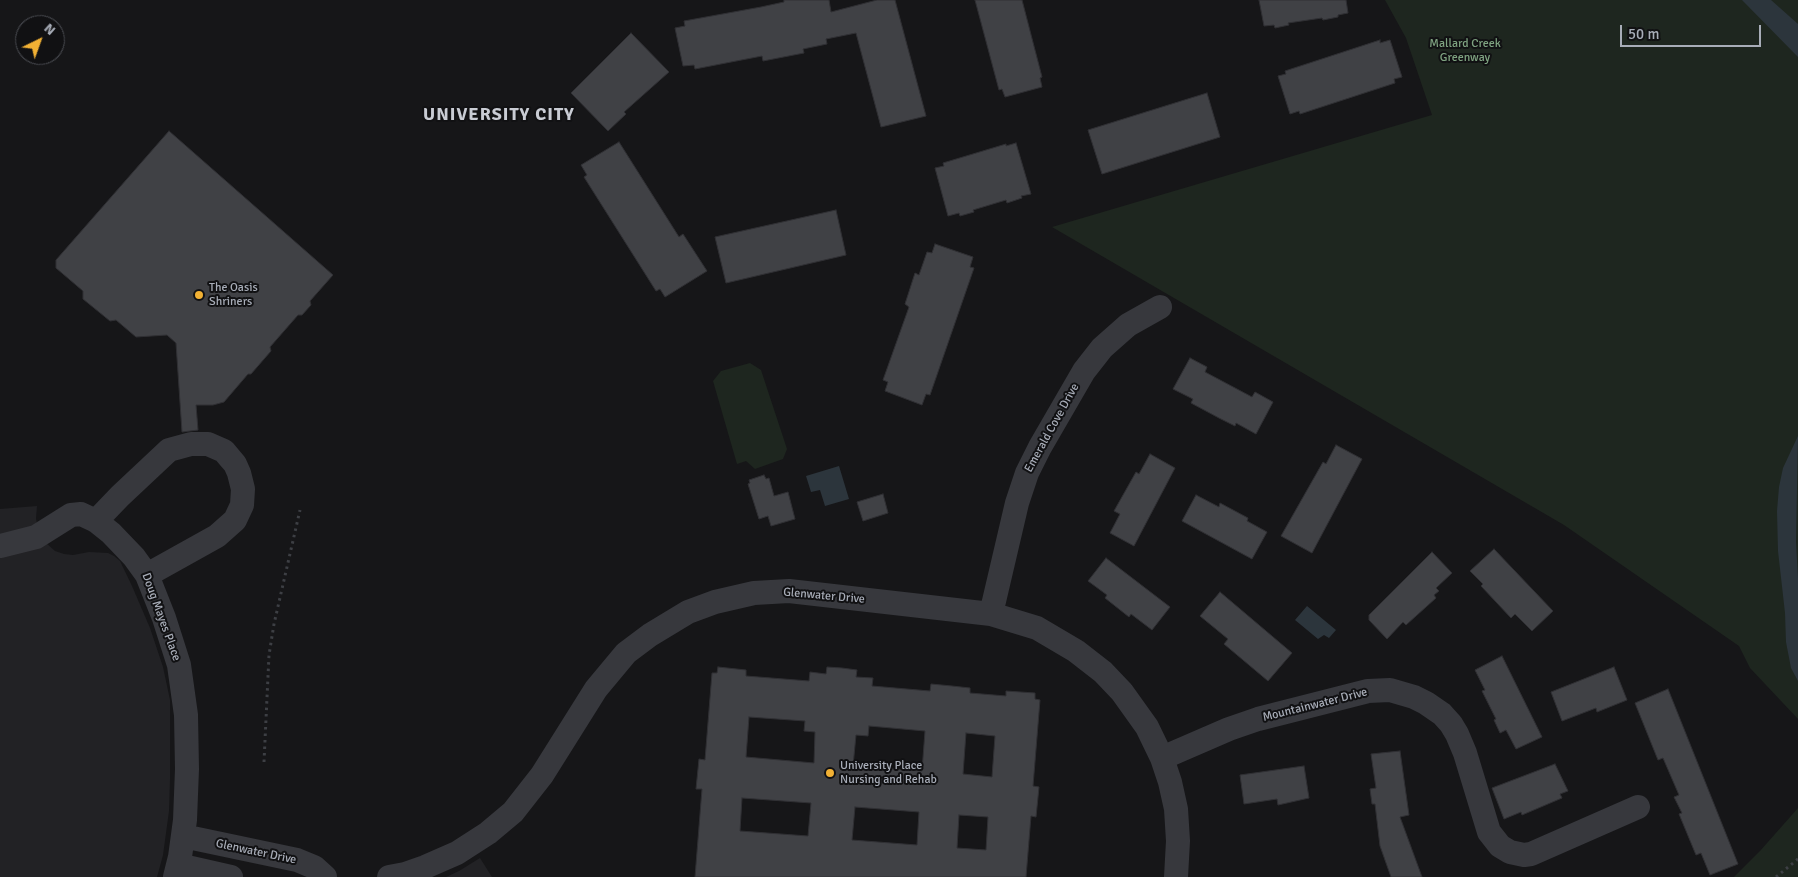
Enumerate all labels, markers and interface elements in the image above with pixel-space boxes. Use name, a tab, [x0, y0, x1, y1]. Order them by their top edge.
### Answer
north arrow	[15, 15, 65, 65]
scale bar	[1623, 15, 1764, 47]
text: N	[40, 20, 59, 39]
text: 50 m	[1628, 25, 1659, 43]
park label: Mallard Creek Greenway	[1429, 37, 1501, 65]
district label: UNIVERSITY CITY	[421, 104, 577, 126]
place label: The Oasis Shriners	[209, 281, 258, 309]
marker: The Oasis Shriners	[193, 289, 205, 301]
street label: Emerald Cove Drive	[1022, 381, 1082, 475]
street label: Doug Mayes Place	[138, 571, 184, 663]
street label: Glenwater Drive	[783, 585, 865, 607]
street label: Mountainwater Drive	[1261, 685, 1369, 725]
place label: University Place Nursing and Rehab	[840, 759, 937, 787]
marker: University Place Nursing and Rehab	[824, 767, 836, 779]
street label: Glenwater Drive	[214, 836, 298, 868]

